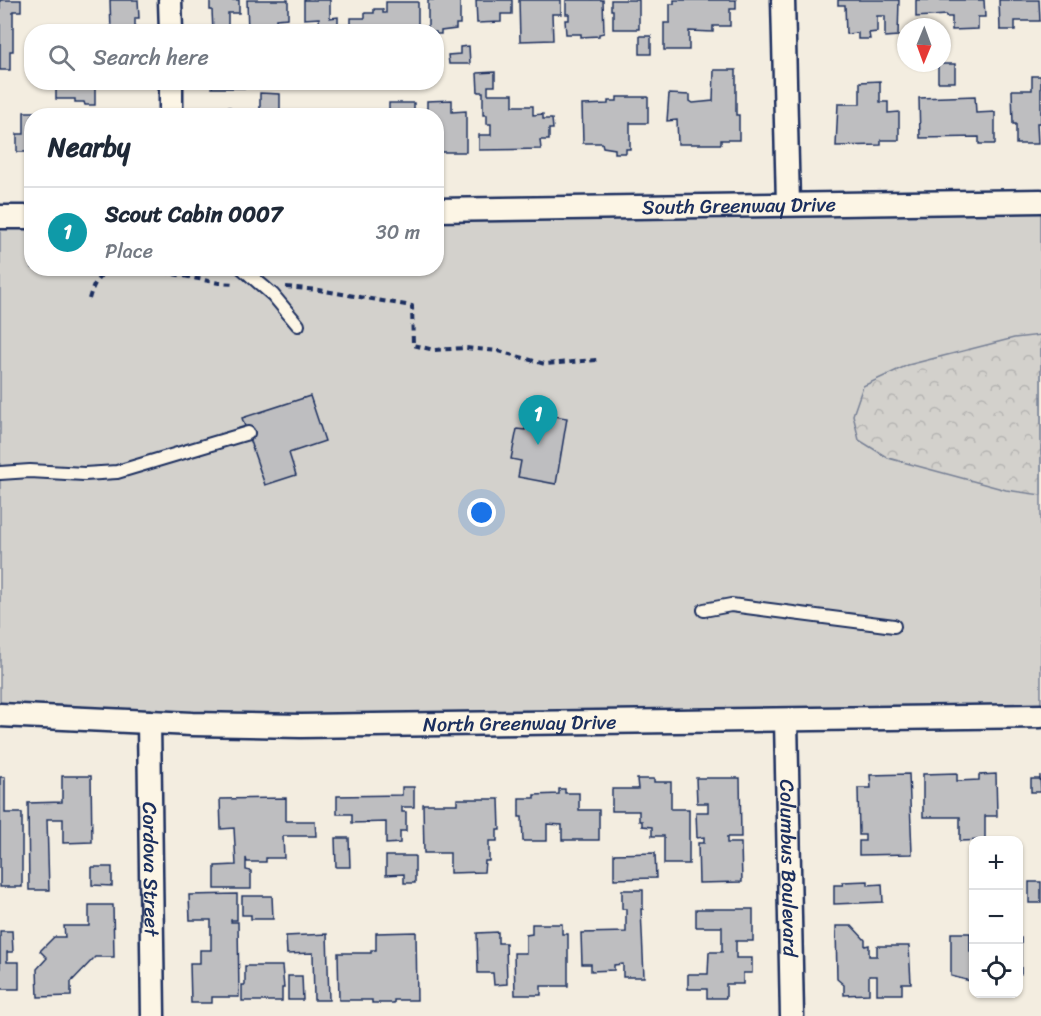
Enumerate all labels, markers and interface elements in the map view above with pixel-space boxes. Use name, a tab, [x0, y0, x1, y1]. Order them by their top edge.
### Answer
north arrow	[897, 18, 951, 72]
search box	[24, 24, 444, 90]
text: Search here	[93, 38, 209, 77]
icon: search	[45, 41, 78, 74]
text: Nearby	[48, 124, 130, 170]
street label: South Greenway Drive	[642, 187, 836, 224]
text: Scout Cabin 0007	[105, 195, 283, 234]
text: 1	[63, 215, 72, 250]
text: 30 m	[376, 215, 420, 250]
text: Place	[105, 234, 153, 269]
pin: 1	[518, 396, 558, 445]
your location	[467, 498, 496, 527]
street label: North Greenway Drive	[423, 704, 617, 742]
street label: Columbus Boulevard	[770, 779, 808, 958]
street label: Cordova Street	[133, 802, 169, 937]
map controls	[969, 836, 1023, 998]
button: +	[969, 836, 1023, 890]
button: −	[969, 890, 1023, 944]
button: locate	[969, 944, 1023, 998]

